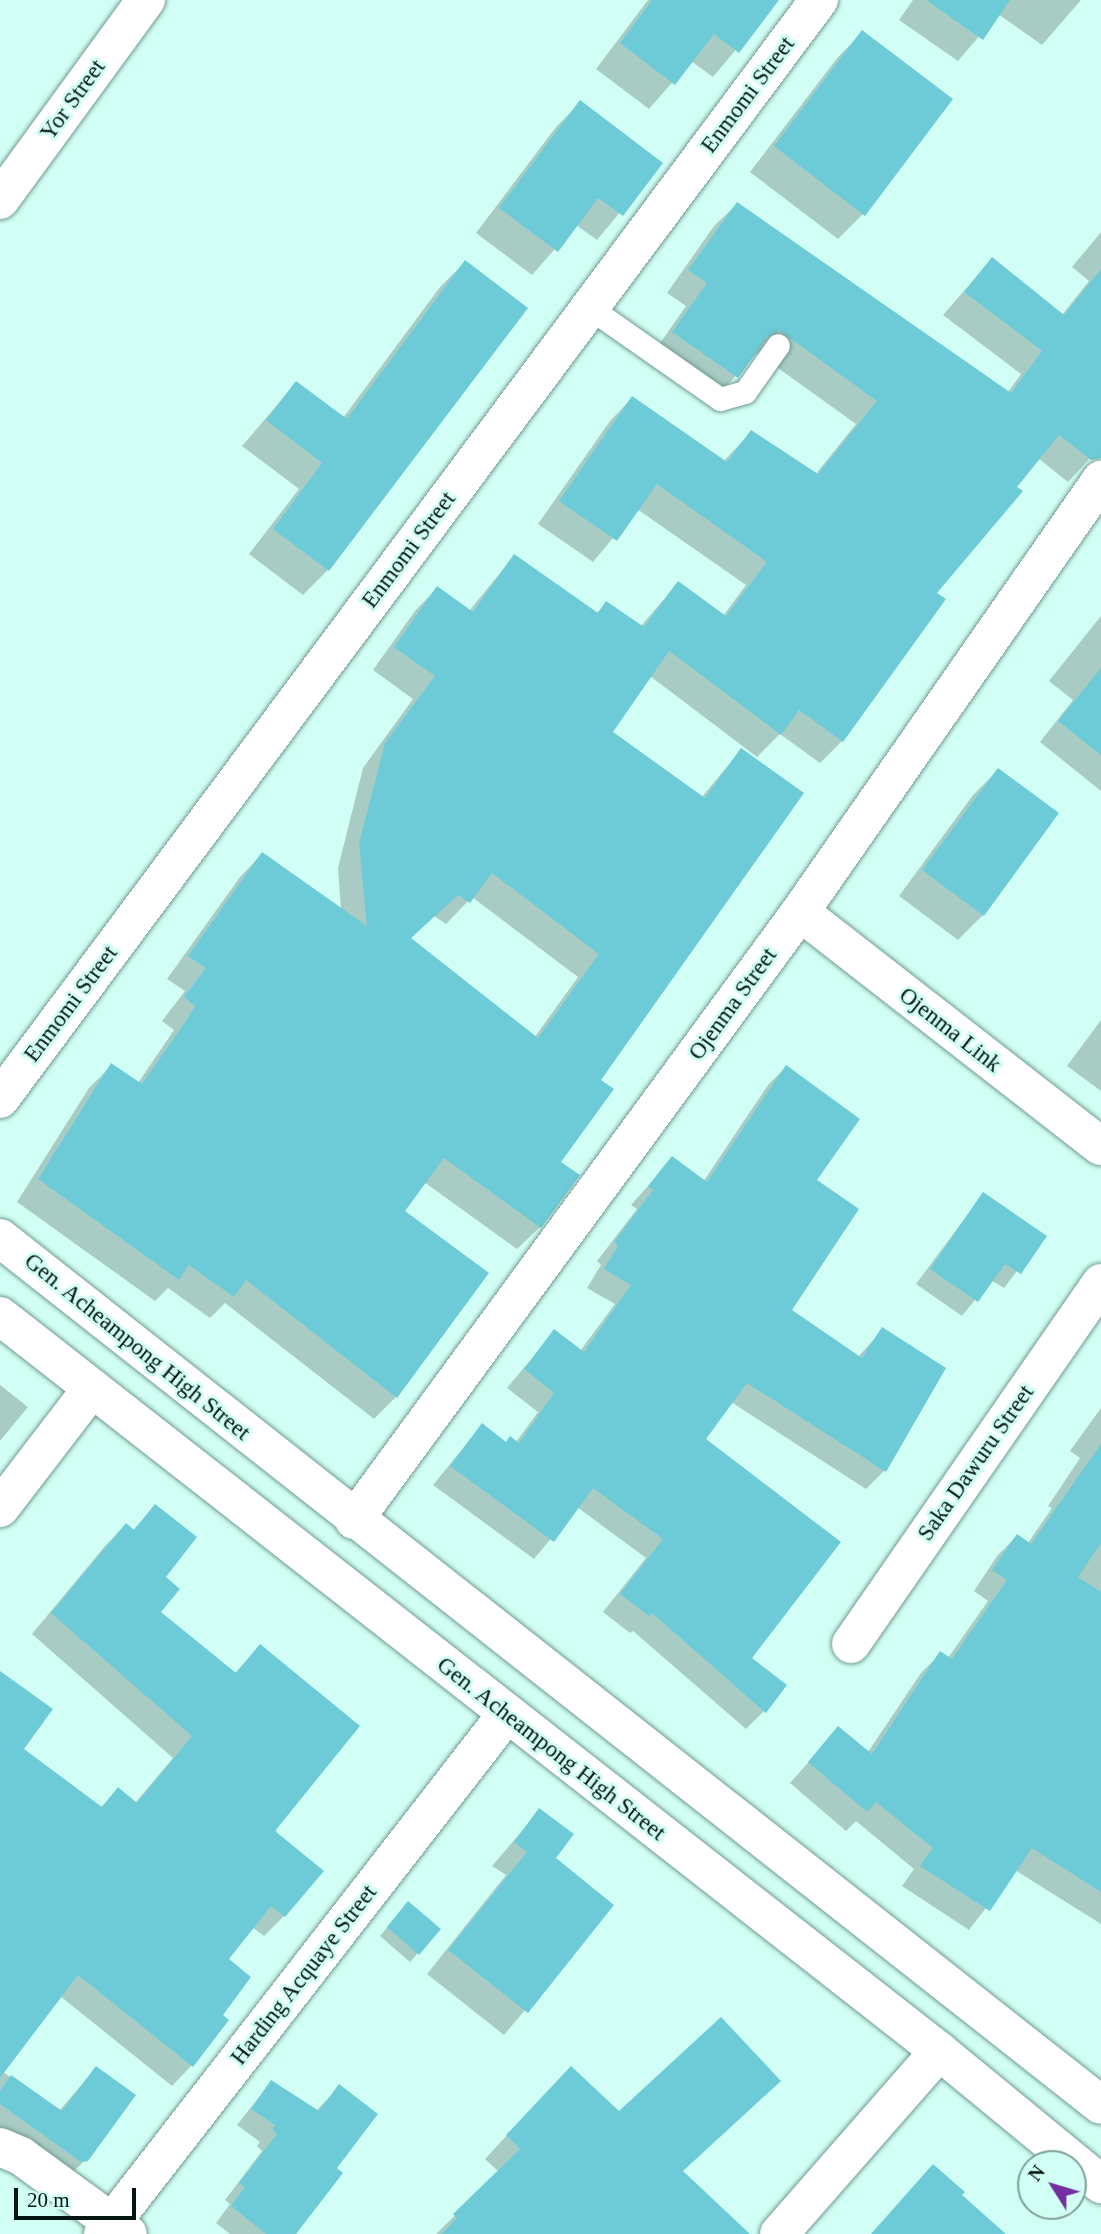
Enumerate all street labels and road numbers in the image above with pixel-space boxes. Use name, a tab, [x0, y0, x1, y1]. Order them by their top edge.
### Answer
street label: Enmomi Street	[695, 31, 801, 159]
street label: Yor Street	[35, 54, 111, 146]
street label: Enmomi Street	[356, 486, 462, 614]
street label: Enmomi Street	[18, 940, 124, 1068]
street label: Ojenma Street	[683, 942, 783, 1066]
street label: Ojenma Link	[893, 982, 1007, 1078]
street label: Gen. Acheampong High Street	[18, 1247, 256, 1447]
street label: Saka Dawuru Street	[912, 1380, 1040, 1546]
street label: Gen. Acheampong High Street	[431, 1651, 671, 1847]
street label: Harding Acquaye Street	[225, 1879, 383, 2071]

